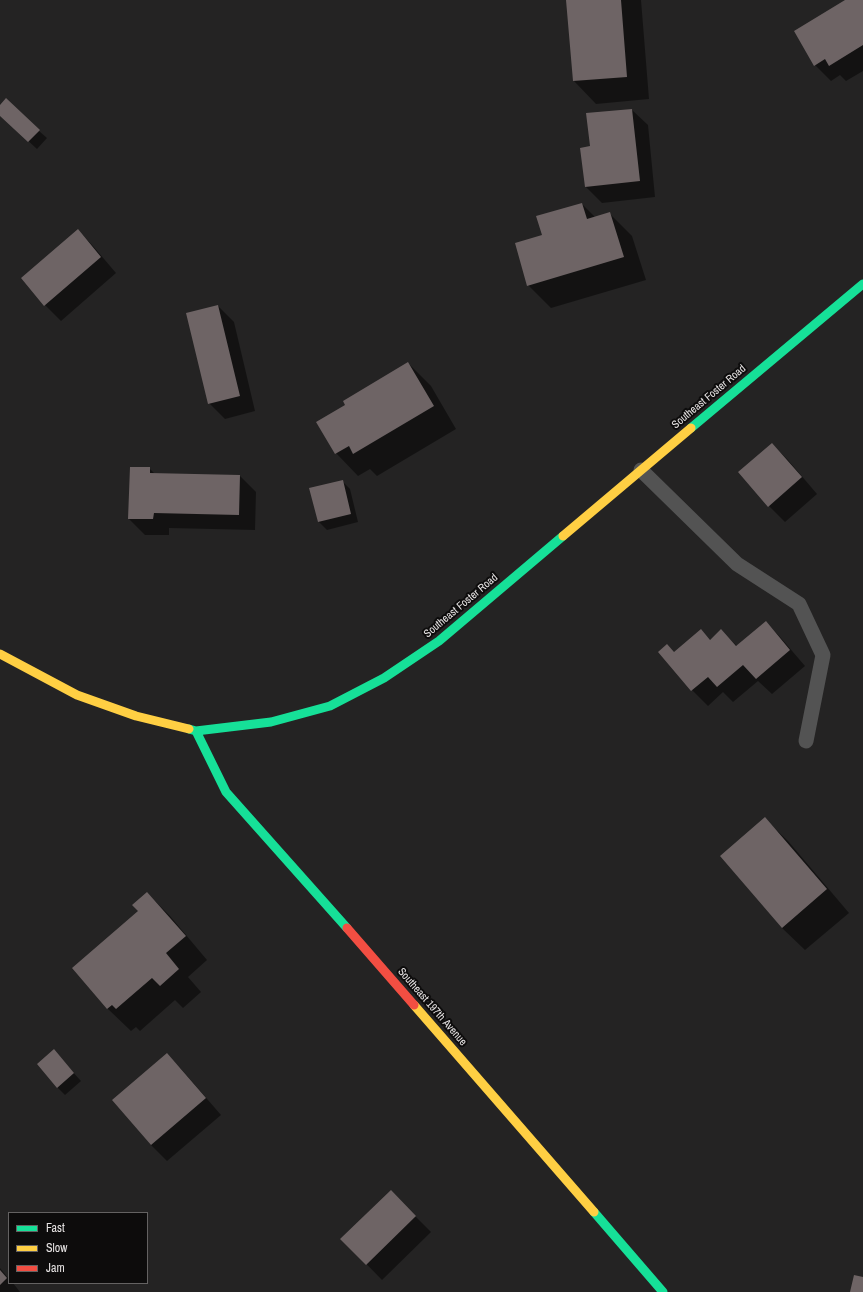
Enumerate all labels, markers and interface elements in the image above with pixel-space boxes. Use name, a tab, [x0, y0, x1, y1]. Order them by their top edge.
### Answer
street label: Southeast Foster Road	[669, 362, 749, 432]
street label: Southeast Foster Road	[421, 571, 501, 641]
street label: Southeast 197th Avenue	[395, 965, 469, 1049]
legend	[8, 1212, 148, 1284]
text: Fast	[46, 1220, 65, 1236]
text: Slow	[46, 1240, 67, 1256]
text: Jam	[46, 1260, 65, 1276]

